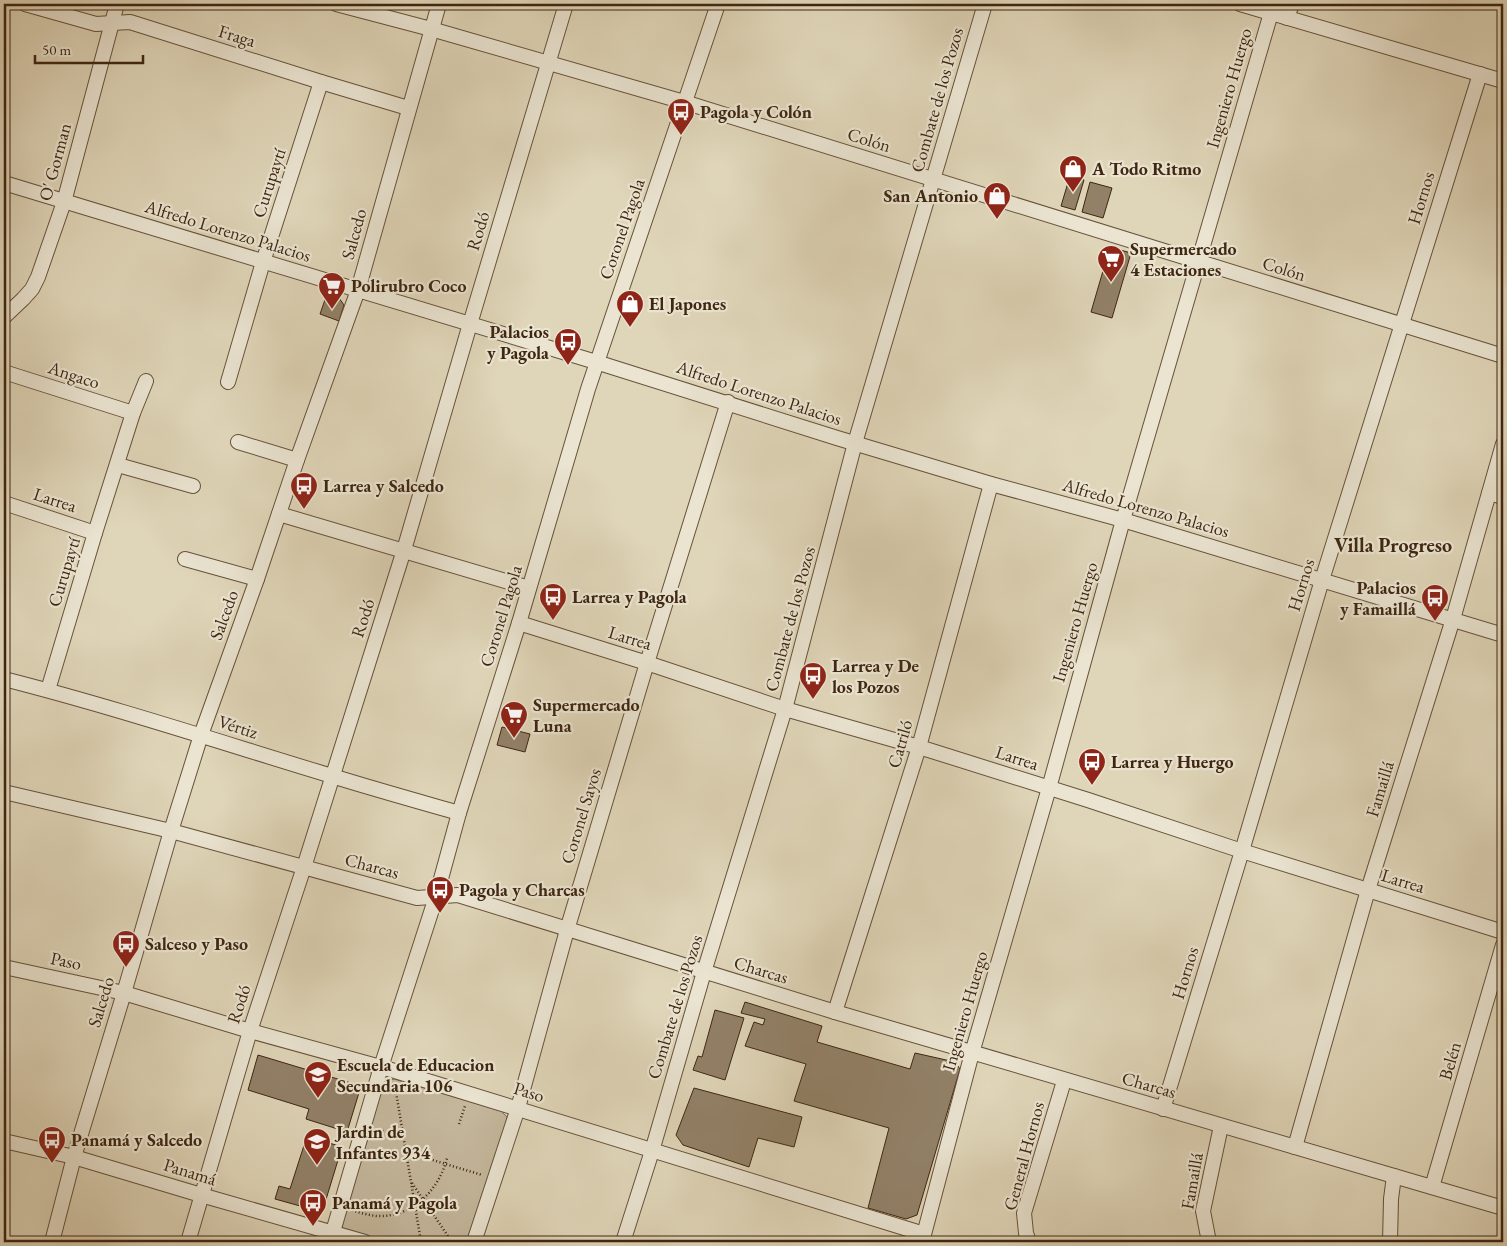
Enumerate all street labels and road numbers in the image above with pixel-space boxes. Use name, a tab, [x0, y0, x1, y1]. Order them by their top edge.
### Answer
street label: Fraga	[216, 19, 259, 52]
street label: Combate de los Pozos	[905, 25, 968, 175]
street label: Ingeniero Huergo	[1200, 25, 1257, 151]
street label: O' Gorman	[33, 120, 76, 203]
street label: Colón	[845, 122, 894, 157]
street label: Curupaytí	[247, 145, 291, 220]
street label: Hornos	[1402, 169, 1439, 227]
street label: Coronel Pagola	[594, 175, 650, 282]
street label: Alfredo Lorenzo Palacios	[141, 194, 314, 267]
street label: Salcedo	[336, 206, 371, 262]
street label: Rodó	[461, 208, 494, 253]
street label: Colón	[1260, 251, 1309, 286]
street label: Angaco	[45, 355, 103, 394]
street label: Alfredo Lorenzo Palacios	[673, 355, 845, 430]
street label: Alfredo Lorenzo Palacios	[1059, 472, 1232, 542]
street label: Larrea	[31, 482, 80, 518]
street label: Curupaytí	[42, 534, 85, 610]
street label: Combate de los Pozos	[759, 543, 820, 694]
street label: Hornos	[1282, 556, 1319, 614]
street label: Ingeniero Huergo	[1046, 559, 1103, 685]
street label: Coronel Pagola	[474, 561, 527, 670]
street label: Salcedo	[204, 587, 243, 643]
street label: Rodó	[345, 595, 380, 640]
street label: Larrea	[606, 620, 655, 655]
street label: Vértiz	[215, 709, 261, 744]
street label: Catriló	[882, 717, 917, 771]
street label: Larrea	[993, 740, 1042, 776]
street label: Famaillá	[1360, 757, 1399, 820]
street label: Coronel Sayos	[555, 765, 606, 866]
street label: Charcas	[342, 847, 402, 884]
street label: Larrea	[1379, 863, 1428, 898]
street label: Combate de los Pozos	[642, 932, 707, 1082]
street label: Hornos	[1166, 944, 1203, 1002]
street label: Paso	[49, 946, 84, 975]
street label: Ingeniero Huergo	[936, 948, 993, 1074]
street label: Charcas	[731, 950, 791, 989]
street label: Salcedo	[82, 974, 119, 1030]
street label: Rodó	[221, 981, 256, 1026]
street label: Belén	[1433, 1039, 1466, 1083]
street label: Charcas	[1119, 1066, 1179, 1103]
street label: Paso	[511, 1076, 547, 1107]
street label: General Hornos	[998, 1099, 1049, 1213]
street label: Famaillá	[1175, 1150, 1208, 1211]
street label: Panamá	[161, 1153, 220, 1191]

